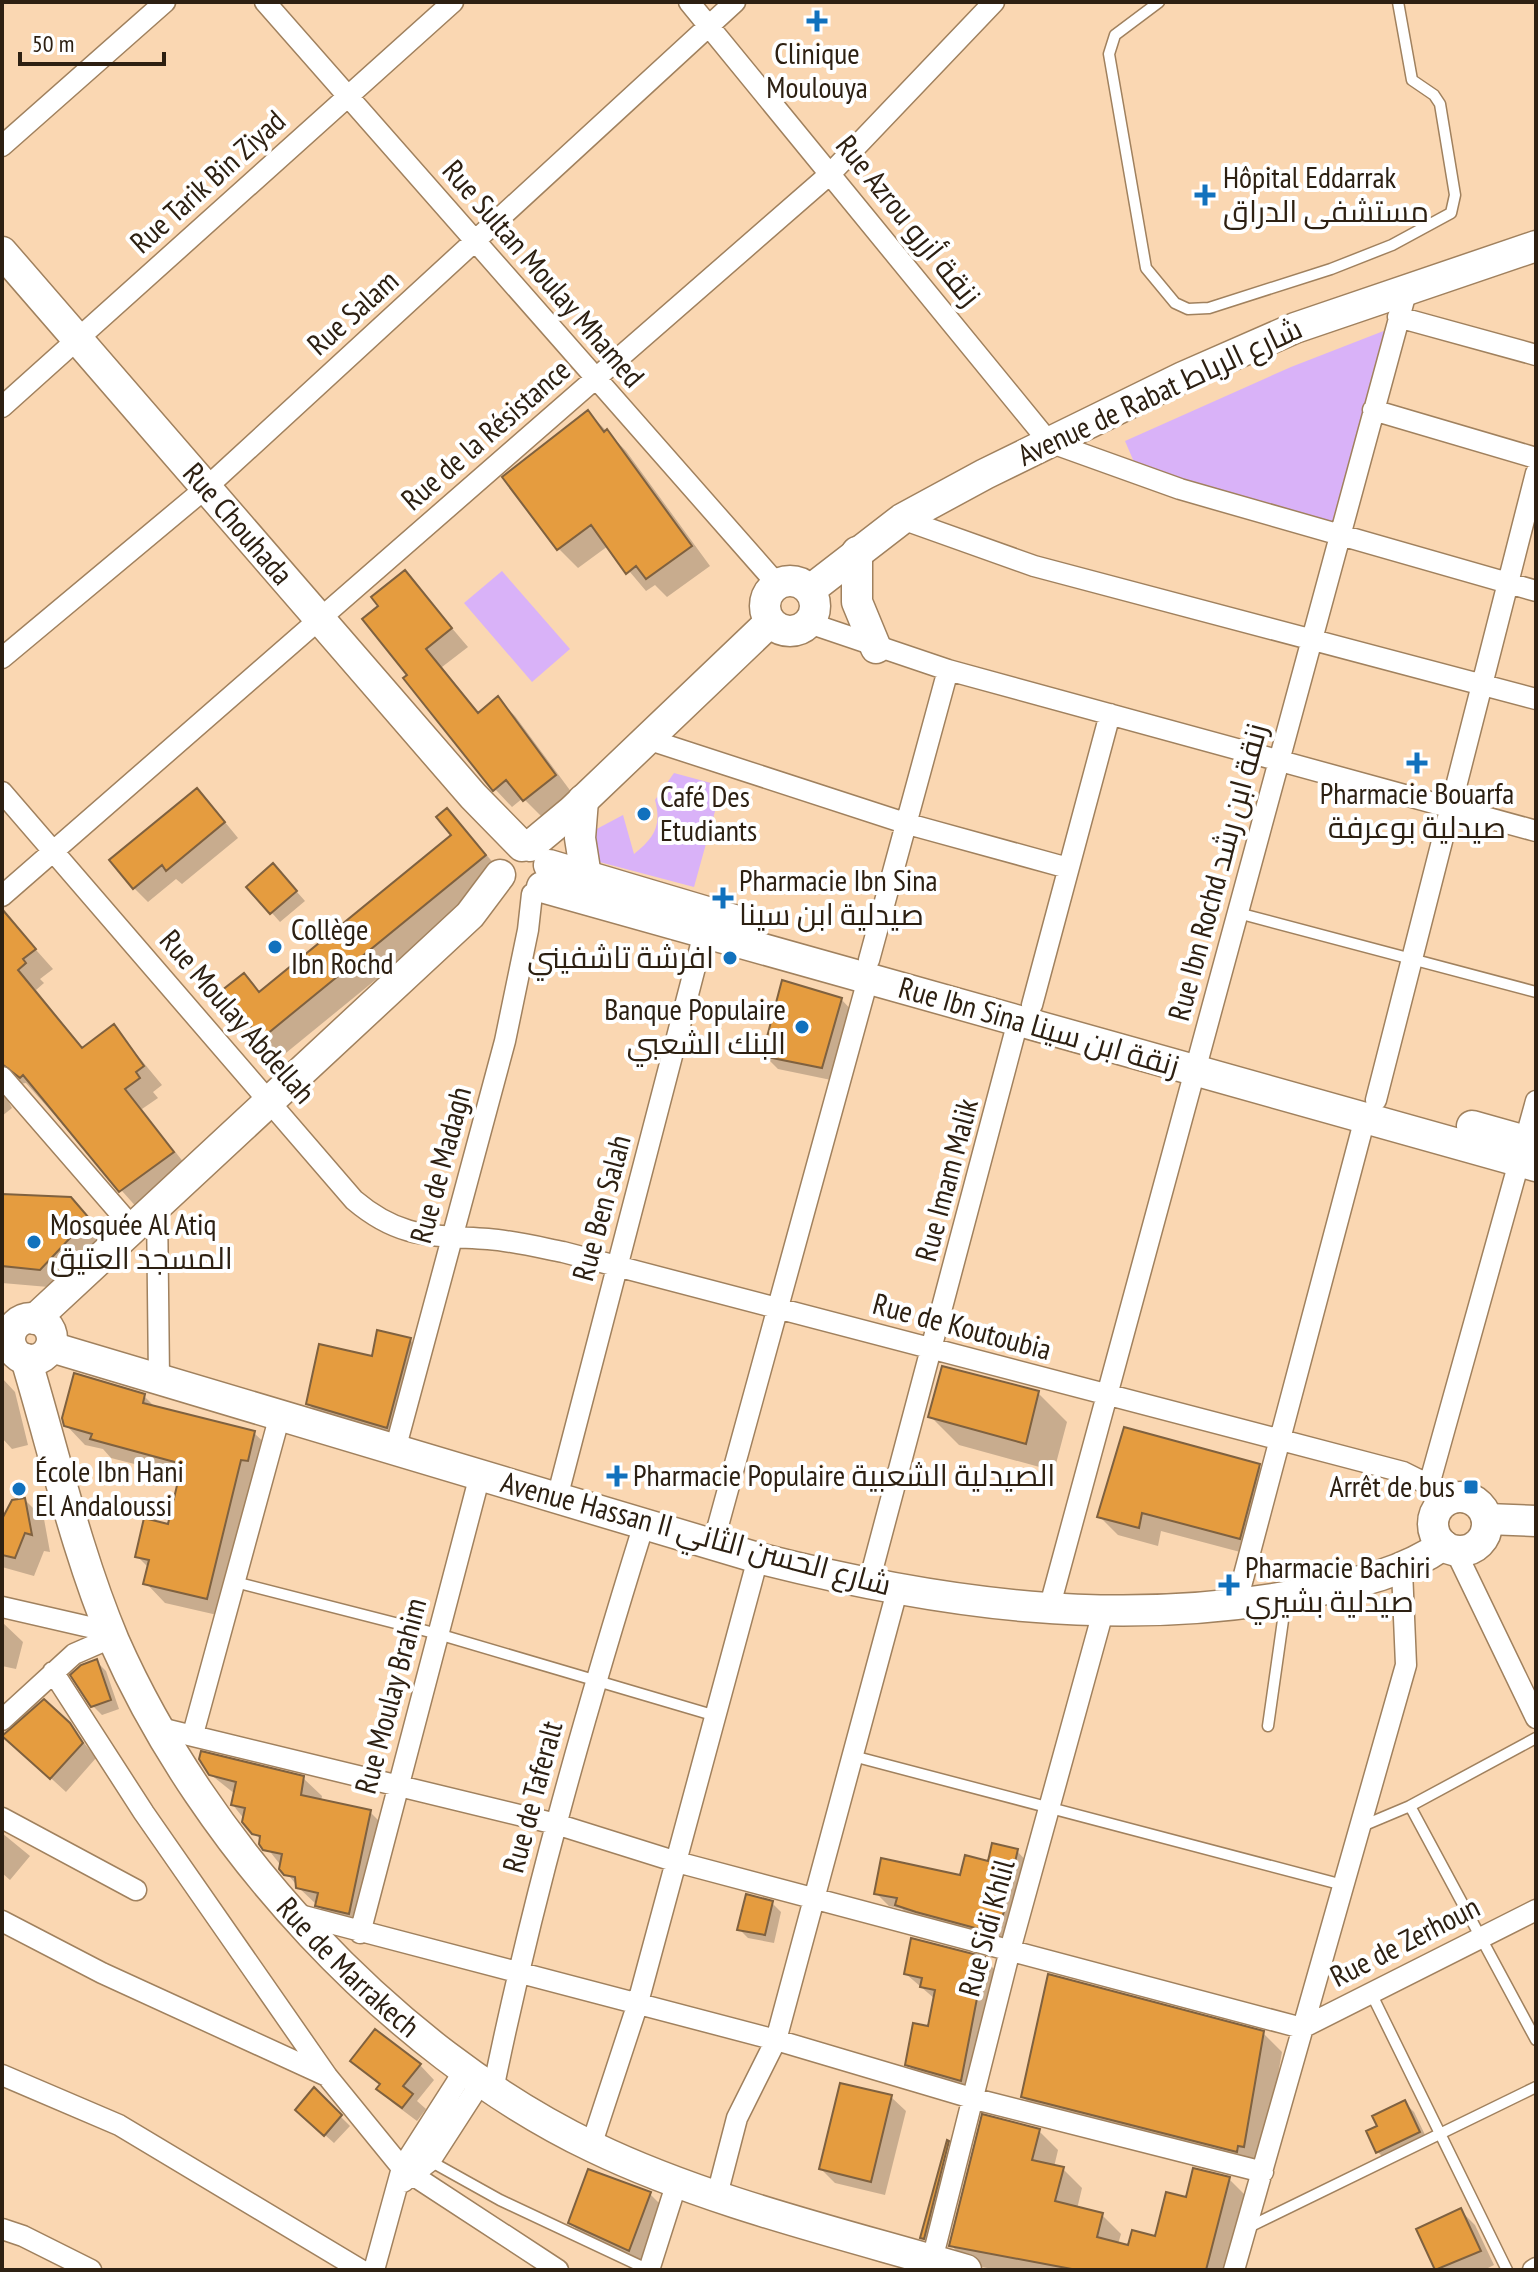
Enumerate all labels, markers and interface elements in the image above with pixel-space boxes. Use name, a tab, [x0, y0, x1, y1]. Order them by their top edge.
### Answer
marker: Clinique Moulouya	[806, 10, 828, 32]
scale bar	[20, 16, 164, 66]
text: 50 m	[32, 28, 74, 59]
place label: Clinique Moulouya	[766, 33, 868, 106]
street label: Rue Tarik Bin Ziyad	[121, 101, 293, 261]
street label: Rue Azrou زنقة أزرو	[828, 126, 990, 314]
street label: Rue Sultan Moulay Mhamed	[435, 151, 654, 395]
place label: Hôpital Eddarrak مستشفى الدراق	[1223, 157, 1429, 230]
marker: Hôpital Eddarrak مستشفى الدراق	[1194, 184, 1216, 206]
street label: Rue Salam	[298, 261, 406, 363]
street label: Avenue de Rabat شارع الرباط	[1011, 308, 1309, 476]
street label: Rue de la Résistance	[392, 350, 578, 518]
street label: Rue Chouhada	[175, 454, 302, 592]
street label: Rue Ibn Rochd زنقة ابن رشد	[1158, 719, 1275, 1024]
marker: Pharmacie Bouarfa صيدلية بوعرفة	[1408, 754, 1426, 772]
place label: Pharmacie Bouarfa صيدلية بوعرفة	[1320, 773, 1514, 846]
place label: Café Des Etudiants	[660, 776, 757, 849]
marker: Café Des Etudiants	[635, 805, 653, 823]
place label: Pharmacie Ibn Sina صيدلية ابن سينا	[739, 860, 937, 933]
marker: Pharmacie Ibn Sina صيدلية ابن سينا	[714, 889, 732, 907]
place label: Collège Ibn Rochd	[291, 909, 394, 982]
street label: Rue Moulay Abdellah	[152, 921, 324, 1111]
place label: افرشة تاشفيني	[527, 937, 714, 981]
marker: Collège Ibn Rochd	[266, 938, 284, 956]
marker: افرشة تاشفيني	[721, 949, 739, 967]
street label: Rue Ibn Sina زنقة ابن سينا	[895, 967, 1184, 1084]
place label: Banque Populaire البنك الشعبي	[604, 989, 786, 1067]
marker: Banque Populaire البنك الشعبي	[793, 1018, 811, 1036]
street label: Rue de Madagh	[400, 1082, 479, 1247]
street label: Rue Imam Malik	[905, 1094, 986, 1265]
street label: Rue Ben Salah	[562, 1130, 639, 1285]
place label: Mosquée Al Atiq المسجد العتيق	[50, 1204, 233, 1277]
marker: Mosquée Al Atiq المسجد العتيق	[25, 1233, 43, 1251]
street label: Rue de Koutoubia	[869, 1283, 1056, 1368]
place label: École Ibn Hani El Andaloussi	[35, 1451, 184, 1524]
place label: Pharmacie Populaire الصيدلية الشعبية	[633, 1455, 1055, 1494]
street label: Avenue Hassan II شارع الحسن الثاني	[496, 1462, 896, 1608]
place label: Arrêt de bus	[1329, 1466, 1455, 1505]
marker: Pharmacie Populaire الصيدلية الشعبية	[608, 1467, 626, 1485]
marker: Arrêt de bus	[1462, 1478, 1480, 1496]
marker: École Ibn Hani El Andaloussi	[10, 1480, 28, 1498]
place label: Pharmacie Bachiri صيدلية بشيري	[1245, 1547, 1431, 1625]
marker: Pharmacie Bachiri صيدلية بشيري	[1220, 1576, 1238, 1594]
street label: Rue Moulay Brahim	[345, 1594, 434, 1798]
street label: Rue de Taferalt	[493, 1716, 571, 1877]
street label: Rue Sidi Khlil	[949, 1855, 1022, 2000]
street label: Rue de Zerhoun	[1323, 1886, 1486, 1995]
street label: Rue de Marrakech	[269, 1888, 428, 2045]

